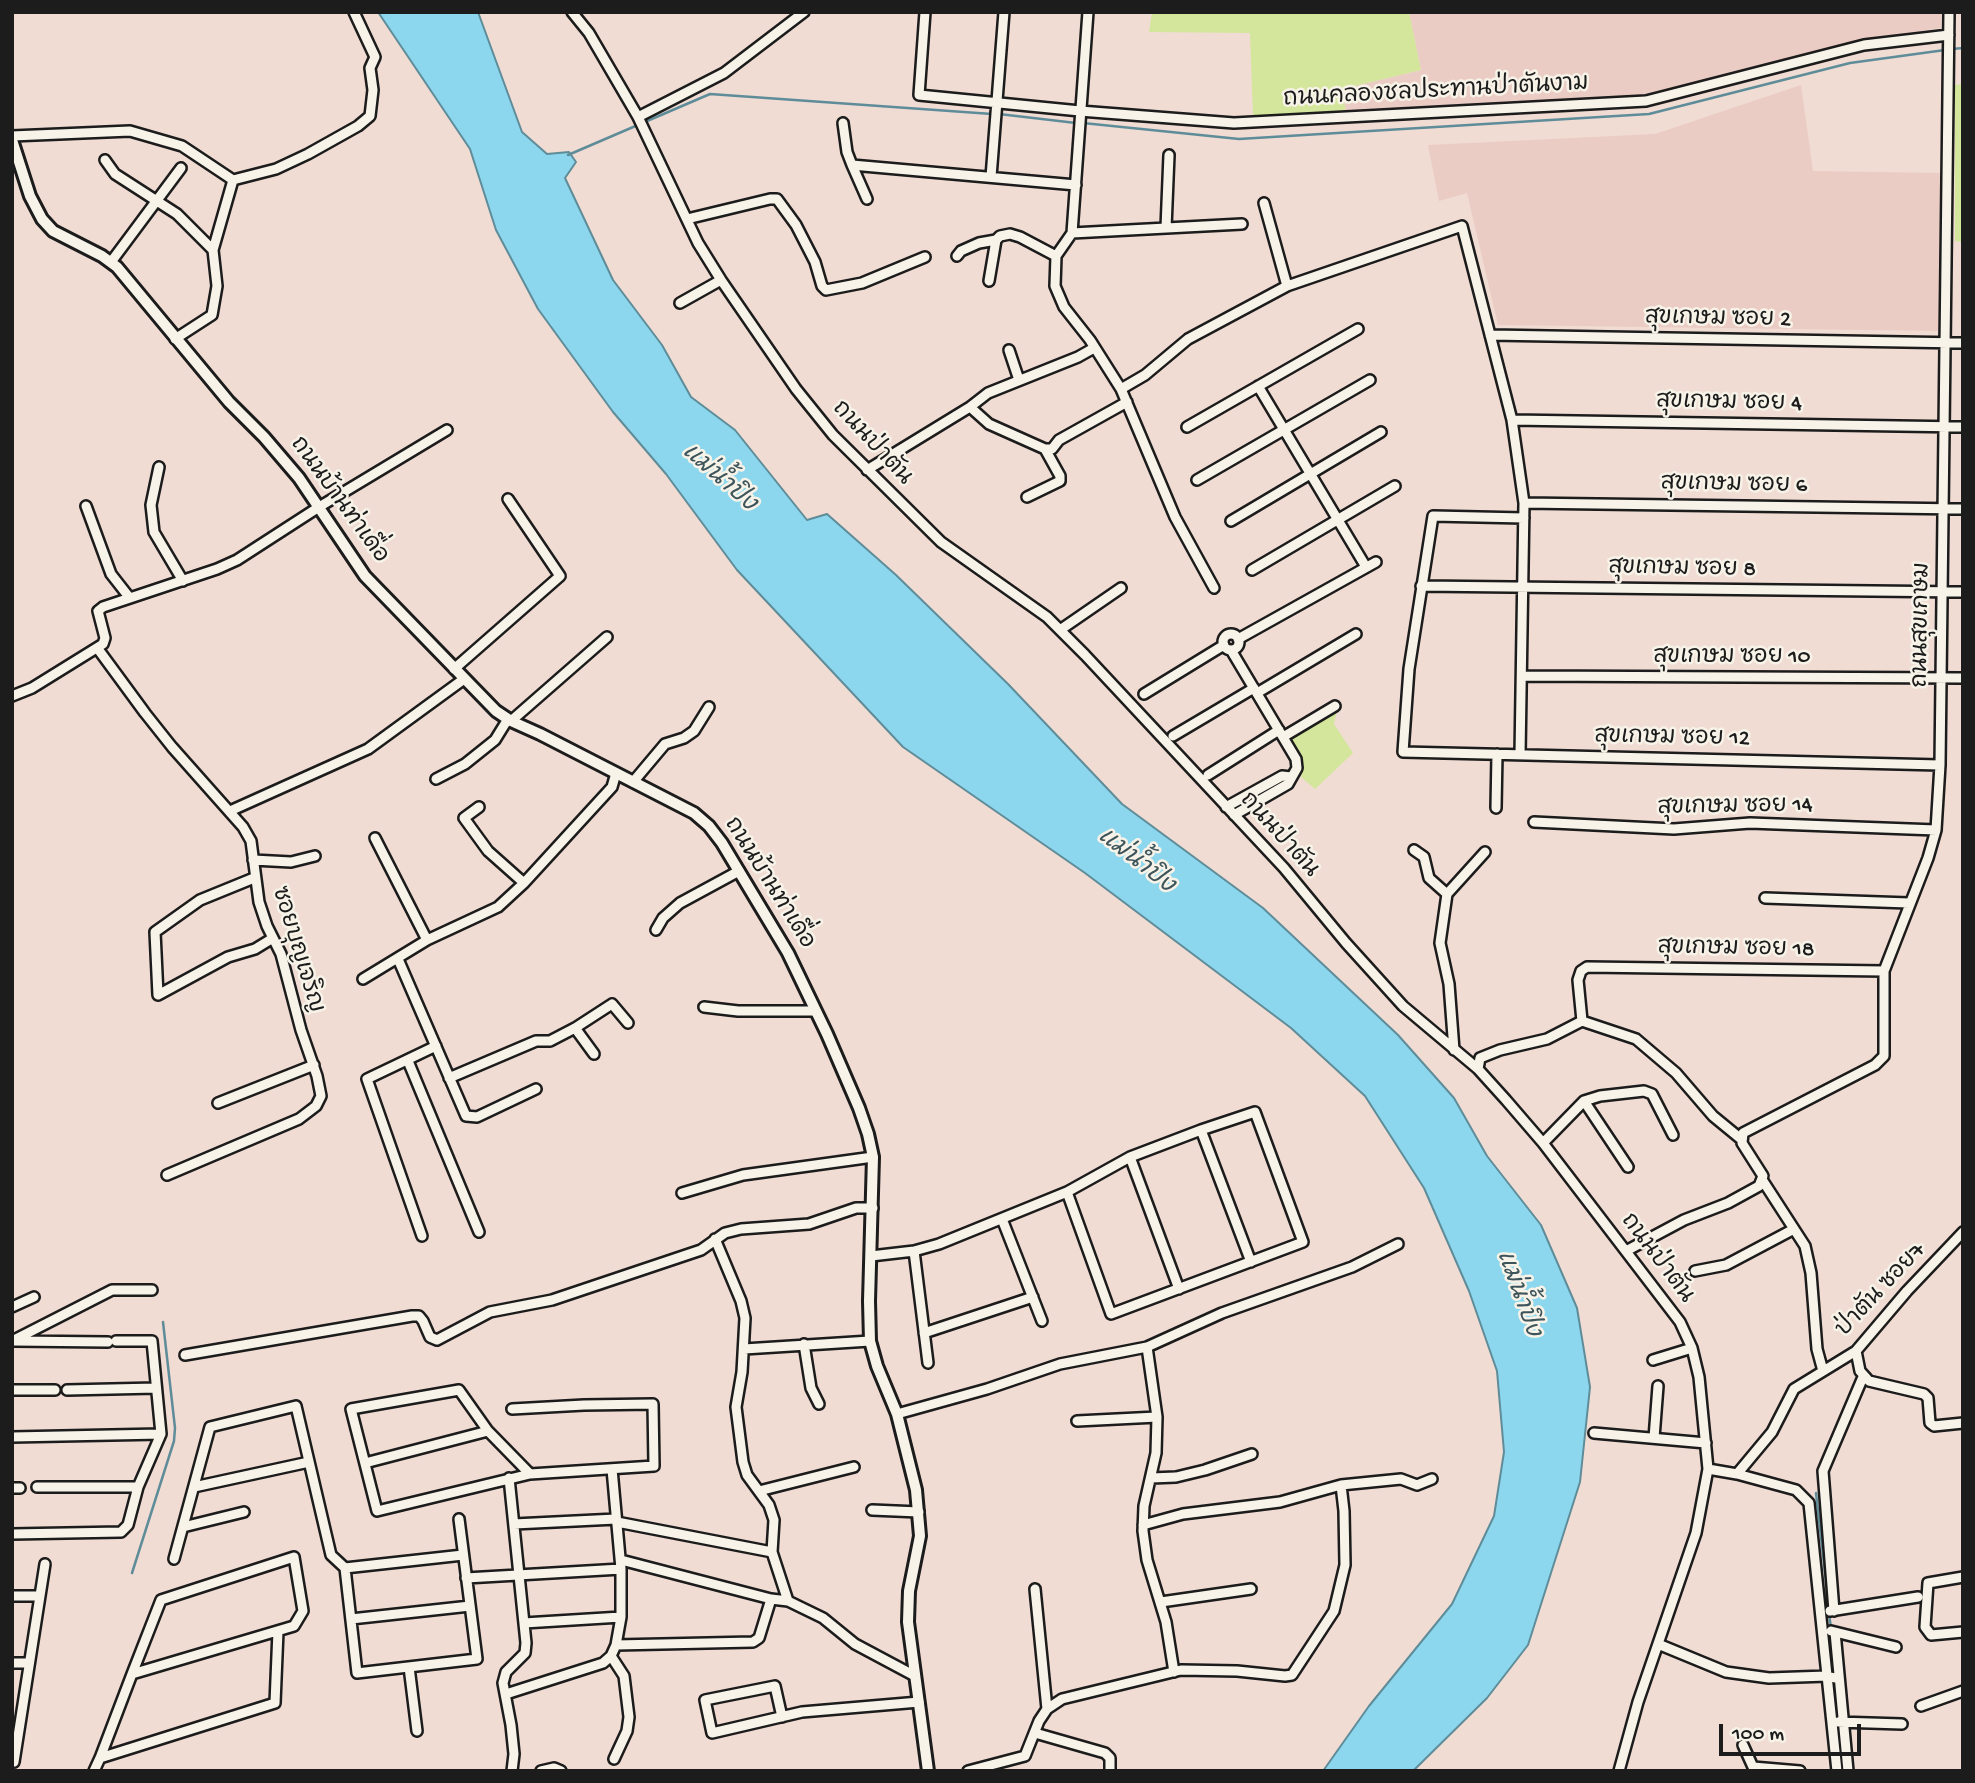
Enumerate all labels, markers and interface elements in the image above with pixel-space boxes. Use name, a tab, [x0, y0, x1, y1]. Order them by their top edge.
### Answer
street label: ถนนคลองชลประทานป่าตันงาม	[1283, 71, 1589, 115]
street label: สุขเกษม ซอย 2	[1645, 305, 1791, 335]
street label: สุขเกษม ซอย 4	[1656, 389, 1802, 419]
street label: ถนนป่าตัน	[825, 396, 917, 492]
street label: ถนนบ้านท่าเดื่อ	[283, 432, 393, 570]
water label: แม่น้ำปิง	[675, 439, 761, 519]
street label: สุขเกษม ซอย 6	[1660, 471, 1808, 501]
street label: สุขเกษม ซอย 8	[1608, 555, 1756, 585]
street label: ถนนสุขเกษม	[1908, 562, 1938, 688]
street label: สุขเกษม ซอย 10	[1653, 644, 1811, 672]
street label: สุขเกษม ซอย 12	[1594, 724, 1750, 754]
street label: ถนนป่าตัน	[1233, 788, 1323, 884]
street label: สุขเกษม ซอย 14	[1657, 793, 1813, 823]
street label: ถนนบ้านท่าเดื่อ	[717, 813, 819, 955]
water label: แม่น้ำปิง	[1091, 823, 1179, 901]
street label: ซอยบุญเจริญ	[264, 884, 328, 1016]
street label: สุขเกษม ซอย 18	[1657, 935, 1815, 965]
street label: ถนนป่าตัน	[1613, 1209, 1699, 1309]
street label: ป่าตัน ซอย7	[1831, 1238, 1933, 1344]
water label: แม่น้ำปิง	[1488, 1247, 1546, 1341]
scale bar	[1723, 1710, 1865, 1754]
text: 100 m	[1732, 1723, 1784, 1748]

